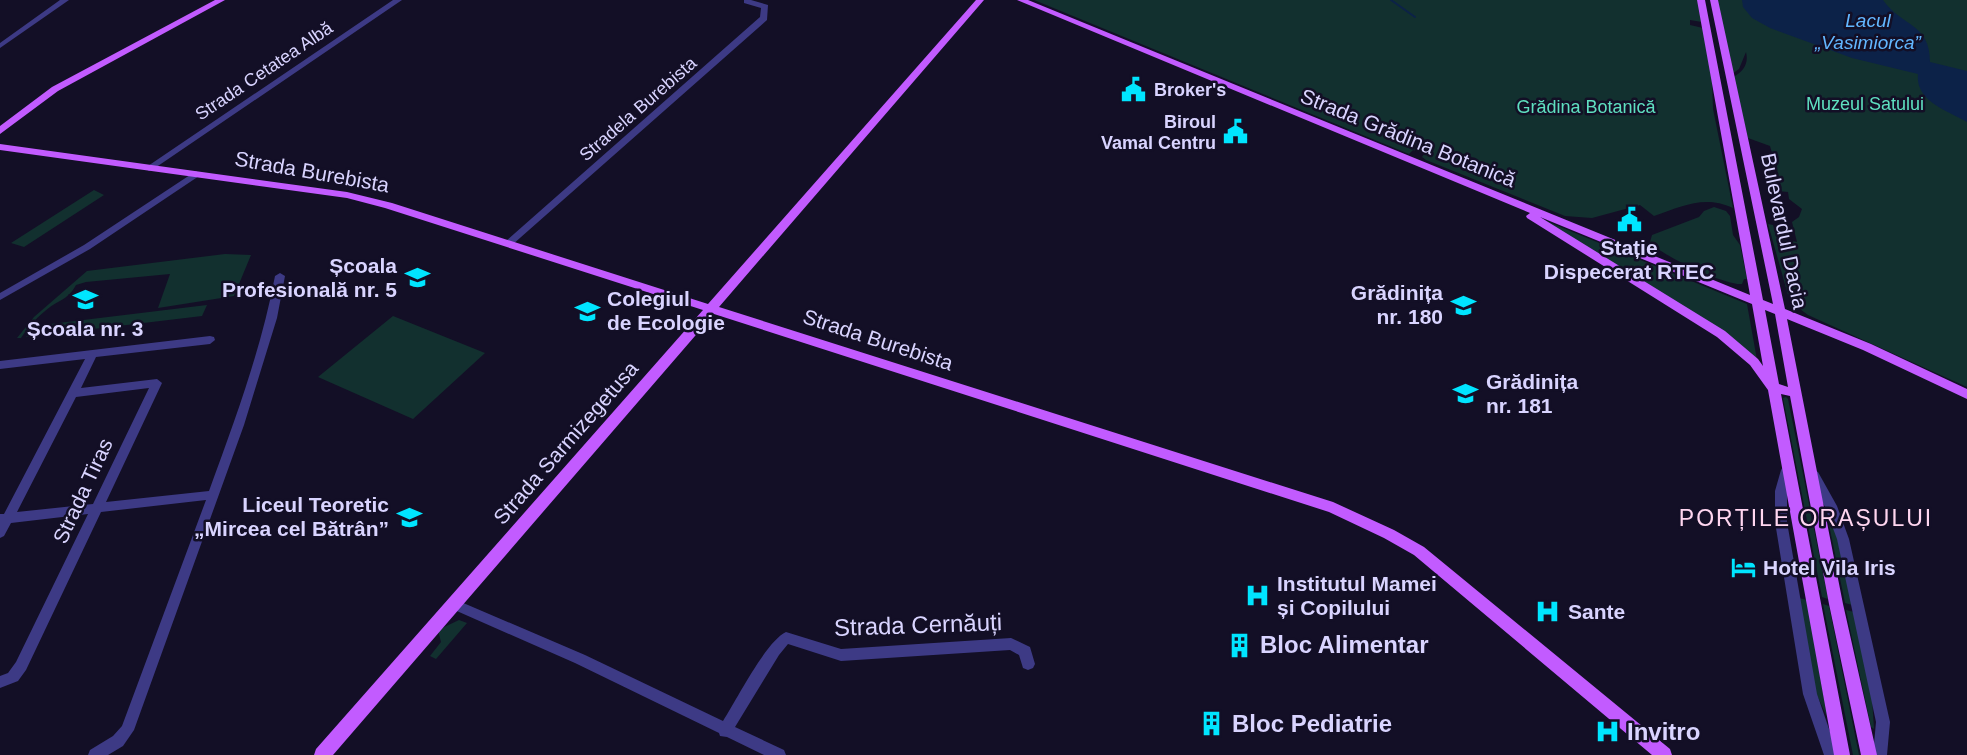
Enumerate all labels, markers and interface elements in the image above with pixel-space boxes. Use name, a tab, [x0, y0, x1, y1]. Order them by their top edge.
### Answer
water label: Lacul „Vasimiorca”	[1814, 10, 1923, 53]
street label: Strada Cetatea Albă	[192, 17, 337, 124]
street label: Stradela Burebista	[576, 52, 701, 165]
public building icon: Broker's	[1120, 76, 1148, 104]
place label: Broker's	[1154, 80, 1226, 100]
street label: Strada Grădina Botanică	[1297, 84, 1519, 191]
park label: Muzeul Satului	[1806, 94, 1924, 114]
park label: Grădina Botanică	[1516, 97, 1657, 117]
place label: Biroul Vamal Centru	[1101, 112, 1216, 153]
public building icon: Biroul Vamal Centru	[1222, 118, 1250, 146]
street label: Strada Burebista	[233, 147, 391, 196]
street label: Bulevardul Dacia	[1757, 151, 1812, 311]
public building icon: Stație Dispecerat RTEC	[1615, 205, 1643, 233]
place label: Stație Dispecerat RTEC	[1544, 236, 1714, 283]
place label: Școala Profesională nr. 5	[222, 254, 397, 301]
school or university icon: Școala Profesională nr. 5	[403, 264, 431, 292]
place label: Grădinița nr. 180	[1351, 281, 1443, 328]
school or university icon: Școala nr. 3	[71, 286, 99, 314]
place label: Colegiul de Ecologie	[607, 287, 725, 334]
school or university icon: Grădinița nr. 180	[1449, 291, 1477, 319]
school or university icon: Colegiul de Ecologie	[573, 297, 601, 325]
street label: Strada Burebista	[800, 304, 956, 375]
place label: Școala nr. 3	[27, 317, 143, 340]
street label: Strada Sarmizegetusa	[489, 356, 643, 529]
place label: Grădinița nr. 181	[1486, 370, 1579, 417]
school or university icon: Grădinița nr. 181	[1452, 380, 1480, 408]
street label: Strada Tiras	[48, 435, 117, 547]
place label: Liceul Teoretic „Mircea cel Bătrân”	[194, 493, 389, 540]
school or university icon: Liceul Teoretic „Mircea cel Bătrân”	[395, 503, 423, 531]
district label: PORȚILE ORAȘULUI	[1679, 505, 1933, 531]
hotel icon: Hotel Vila Iris	[1729, 554, 1757, 582]
place label: Hotel Vila Iris	[1763, 556, 1896, 579]
place label: Institutul Mamei și Copilului	[1277, 572, 1437, 619]
hospital icon: Institutul Mamei și Copilului	[1243, 582, 1271, 610]
hospital icon: Sante	[1534, 598, 1562, 626]
place label: Sante	[1568, 600, 1625, 623]
street label: Strada Cernăuți	[834, 608, 1002, 641]
building icon: Bloc Alimentar	[1226, 631, 1254, 659]
place label: Bloc Alimentar	[1260, 631, 1428, 658]
building icon: Bloc Pediatrie	[1198, 710, 1226, 738]
place label: Bloc Pediatrie	[1232, 710, 1392, 737]
hospital icon: Invitro	[1593, 718, 1621, 746]
place label: Invitro	[1627, 718, 1700, 745]

